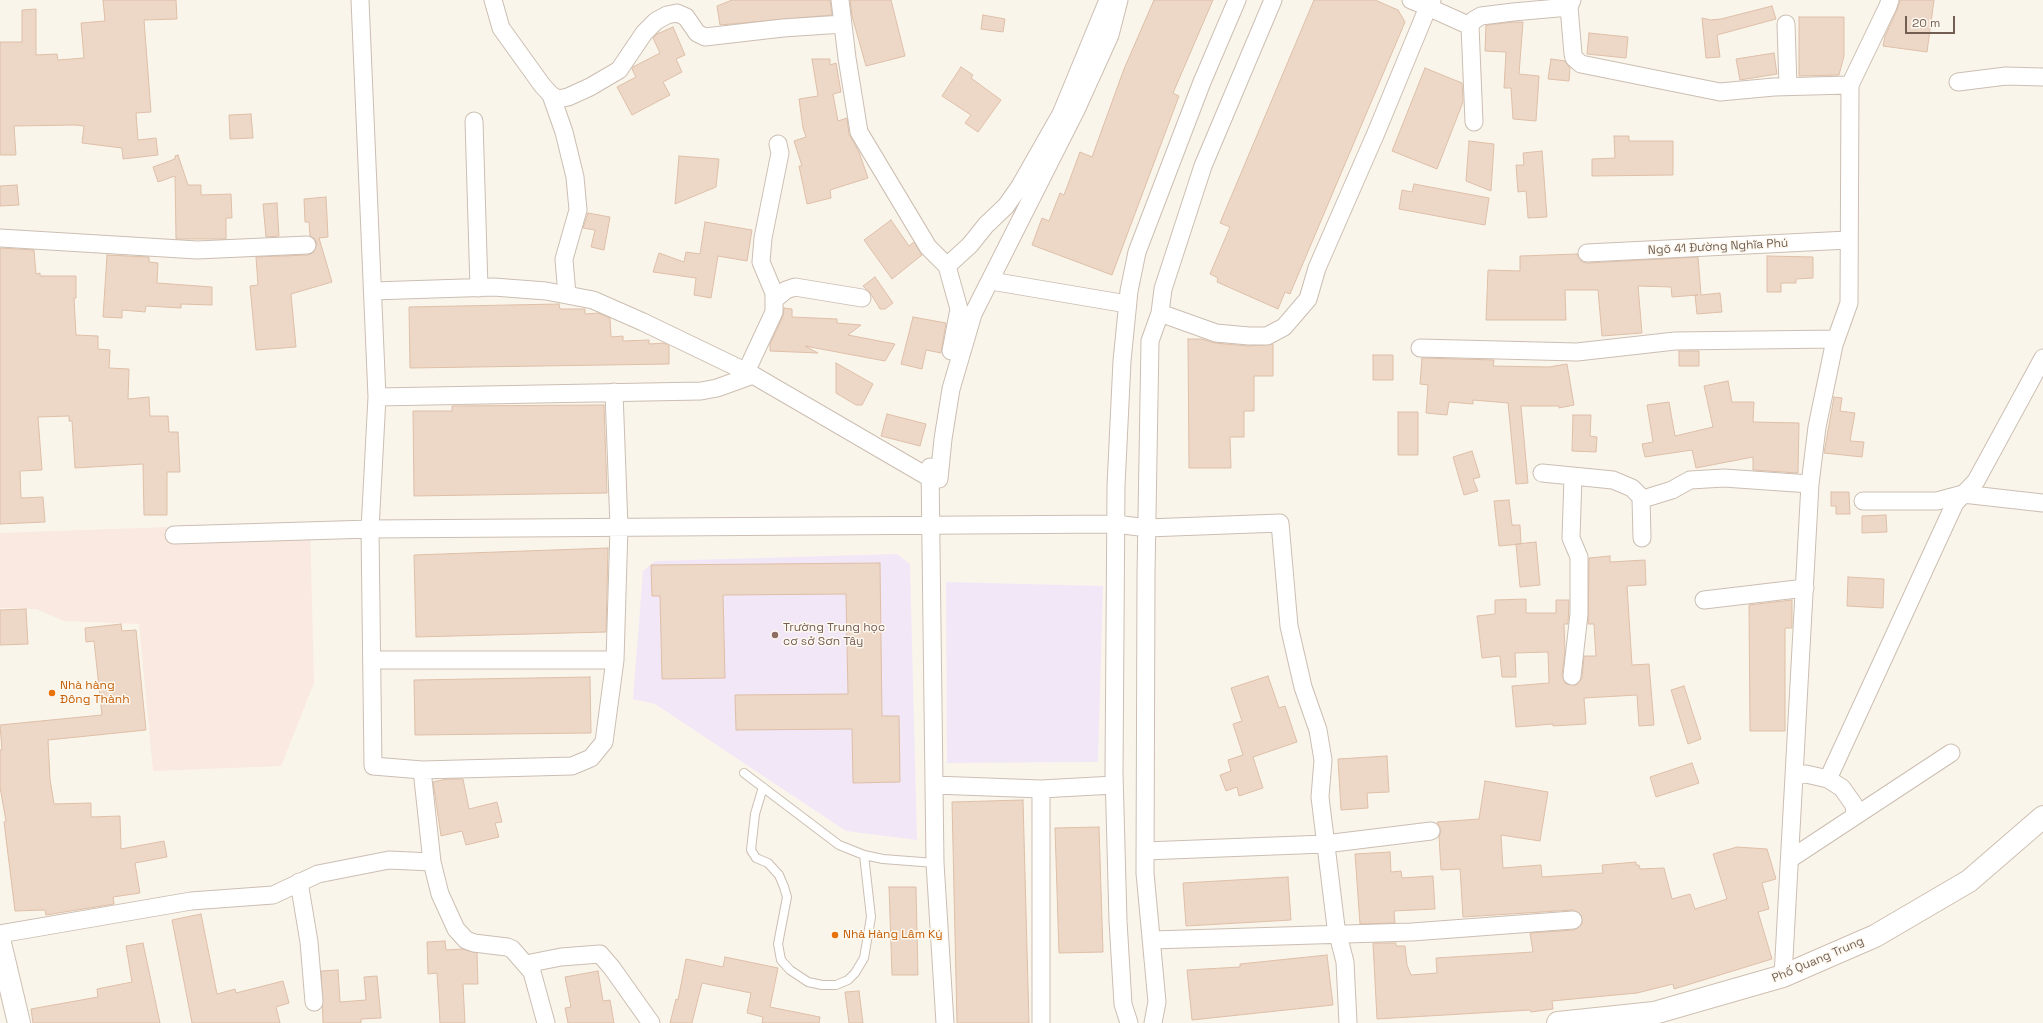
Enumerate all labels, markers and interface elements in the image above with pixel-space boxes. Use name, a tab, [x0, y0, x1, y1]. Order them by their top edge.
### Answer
scale bar	[1907, 8, 1957, 34]
text: 20 m	[1912, 15, 1940, 31]
street label: Ngõ 41 Đường Nghĩa Phú	[1647, 236, 1789, 258]
place label: Trường Trung học cơ sở Sơn Tây	[783, 621, 885, 649]
marker: Trường Trung học cơ sở Sơn Tây	[770, 630, 780, 640]
place label: Nhà hàng Đông Thành	[60, 679, 130, 707]
marker: Nhà hàng Đông Thành	[47, 688, 57, 698]
place label: Nhà Hàng Lâm Ký	[843, 928, 943, 942]
marker: Nhà Hàng Lâm Ký	[830, 930, 840, 940]
street label: Phố Quang Trung	[1770, 934, 1866, 986]

